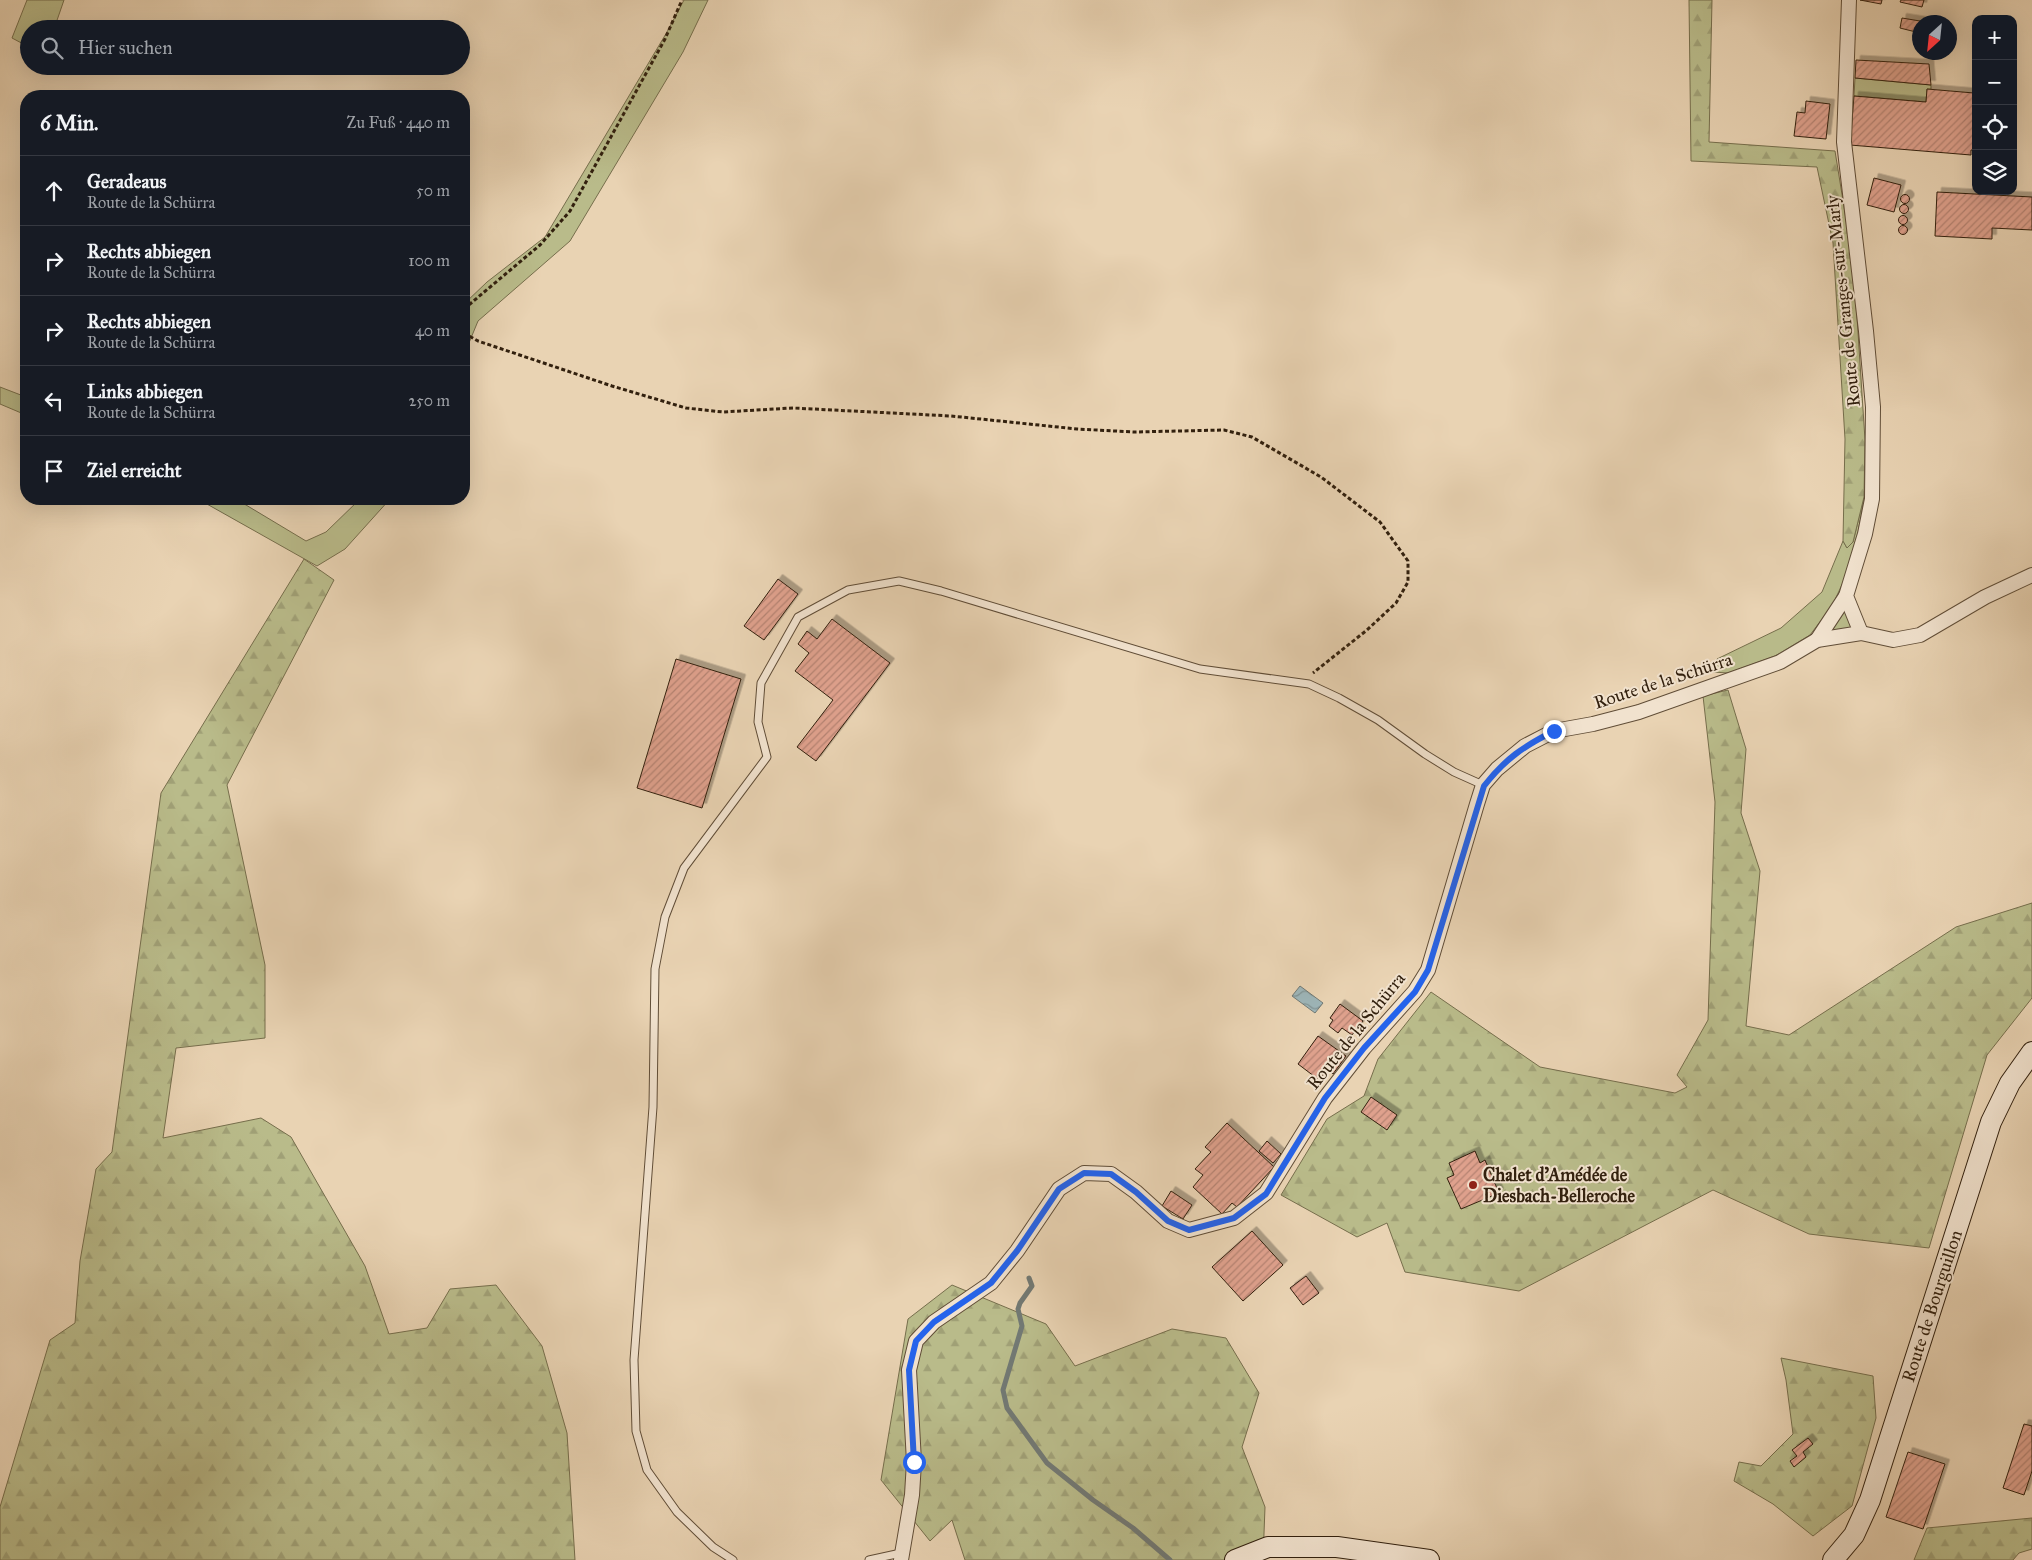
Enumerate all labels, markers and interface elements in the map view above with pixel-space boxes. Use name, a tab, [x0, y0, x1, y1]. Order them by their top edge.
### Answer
north arrow	[1912, 15, 1957, 60]
map controls	[1972, 15, 2017, 195]
button: +	[1972, 15, 2017, 60]
search box	[20, 20, 470, 75]
icon: search	[38, 34, 66, 62]
text: Hier suchen	[78, 36, 172, 59]
button: −	[1972, 60, 2017, 105]
button: locate	[1972, 105, 2017, 150]
text: 6 Min.	[40, 110, 98, 136]
text: Zu Fuß · 440 m	[347, 113, 450, 132]
button: layers	[1972, 150, 2017, 195]
text: Geradeaus	[87, 170, 166, 193]
icon: ahead	[40, 177, 68, 205]
text: 50 m	[416, 181, 450, 200]
text: Route de la Schürra	[87, 193, 215, 212]
street label: Route de Granges-sur-Marly	[1821, 193, 1866, 408]
text: Rechts abbiegen	[87, 240, 211, 263]
icon: right	[40, 247, 68, 275]
text: 100 m	[408, 251, 450, 270]
text: Route de la Schürra	[87, 263, 215, 282]
text: Rechts abbiegen	[87, 310, 211, 333]
icon: right	[40, 317, 68, 345]
text: 40 m	[415, 321, 450, 340]
text: Route de la Schürra	[87, 333, 215, 352]
text: Links abbiegen	[87, 380, 203, 403]
icon: left	[40, 387, 68, 415]
text: 250 m	[409, 391, 450, 410]
text: Route de la Schürra	[87, 403, 215, 422]
icon: arrive	[40, 457, 68, 485]
text: Ziel erreicht	[87, 459, 181, 482]
street label: Route de la Schürra	[1591, 648, 1735, 714]
route end	[1543, 720, 1566, 743]
street label: Route de la Schürra	[1302, 968, 1410, 1094]
place label: Chalet d'Amédée de Diesbach-Belleroche	[1483, 1164, 1635, 1207]
marker: Chalet d'Amédée de Diesbach-Belleroche	[1467, 1179, 1479, 1191]
street label: Route de Bourguillon	[1897, 1227, 1968, 1385]
route start	[903, 1451, 926, 1474]

